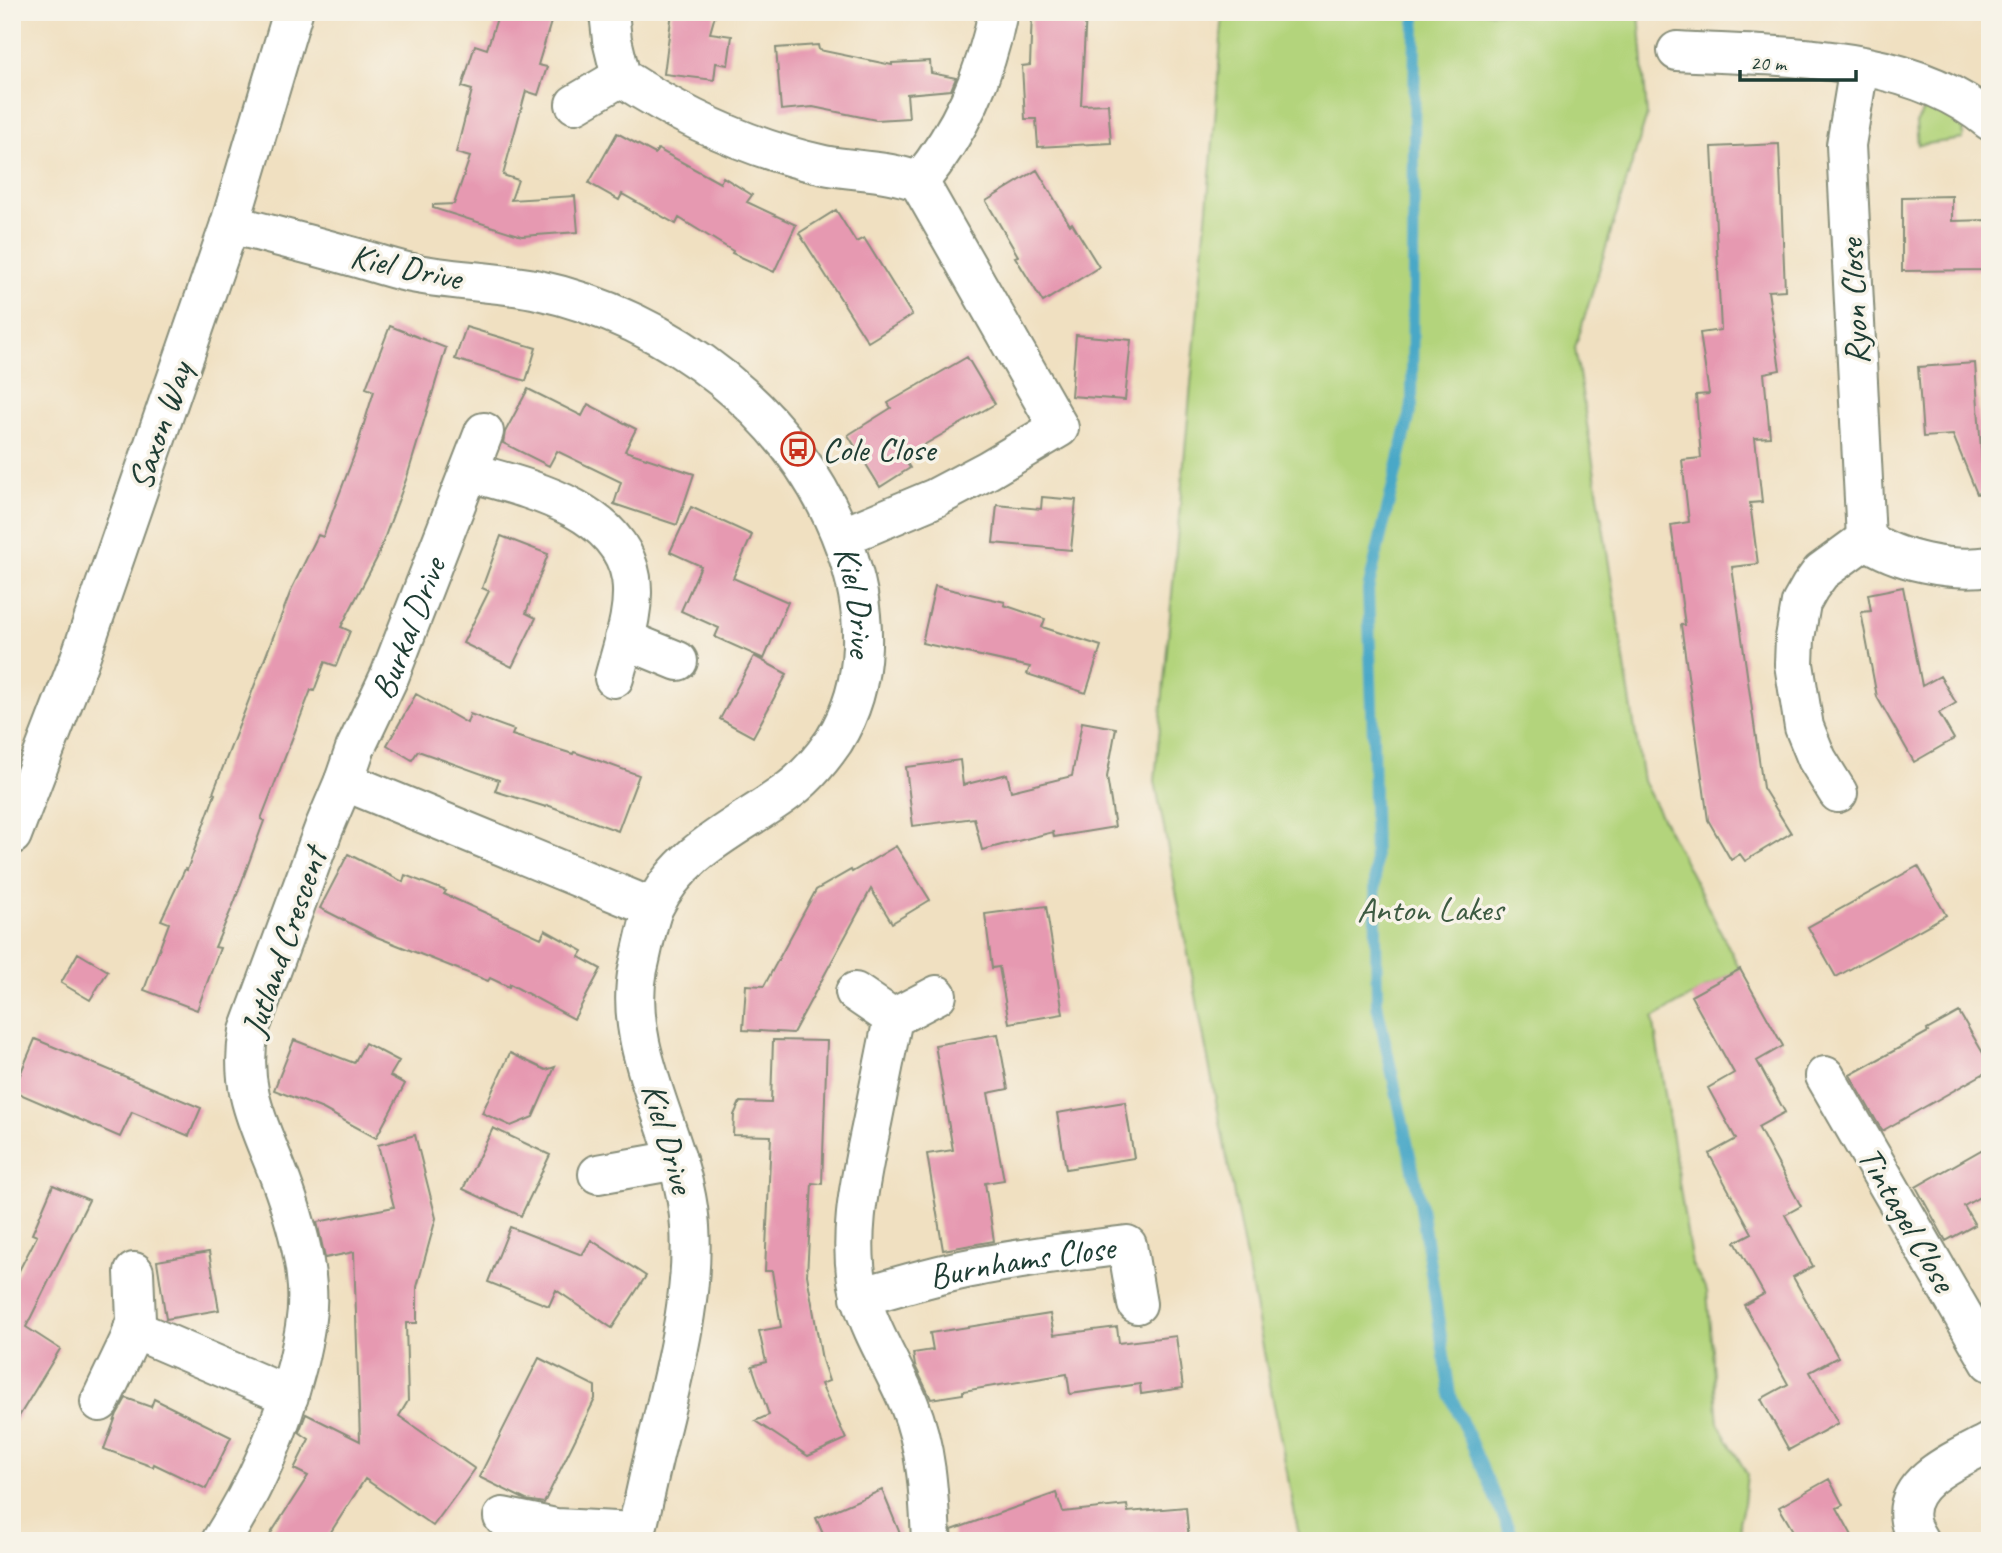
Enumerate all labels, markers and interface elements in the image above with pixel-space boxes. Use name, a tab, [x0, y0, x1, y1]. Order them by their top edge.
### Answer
scale bar	[1740, 38, 1855, 82]
text: 20 m	[1750, 50, 1788, 76]
street label: Kiel Drive	[346, 233, 468, 301]
street label: Ryon Close	[1828, 235, 1880, 366]
street label: Saxon Way	[117, 353, 204, 496]
place label: Cole Close	[822, 427, 938, 472]
bus stop icon: Cole Close	[779, 430, 817, 468]
street label: Kiel Drive	[824, 540, 885, 661]
street label: Burkal Drive	[360, 549, 457, 706]
street label: Jutland Crescent	[230, 838, 339, 1044]
park label: Anton Lakes	[1357, 887, 1506, 932]
street label: Kiel Drive	[631, 1078, 706, 1201]
street label: Tintagel Close	[1847, 1138, 1968, 1302]
street label: Burnhams Close	[924, 1224, 1120, 1299]

